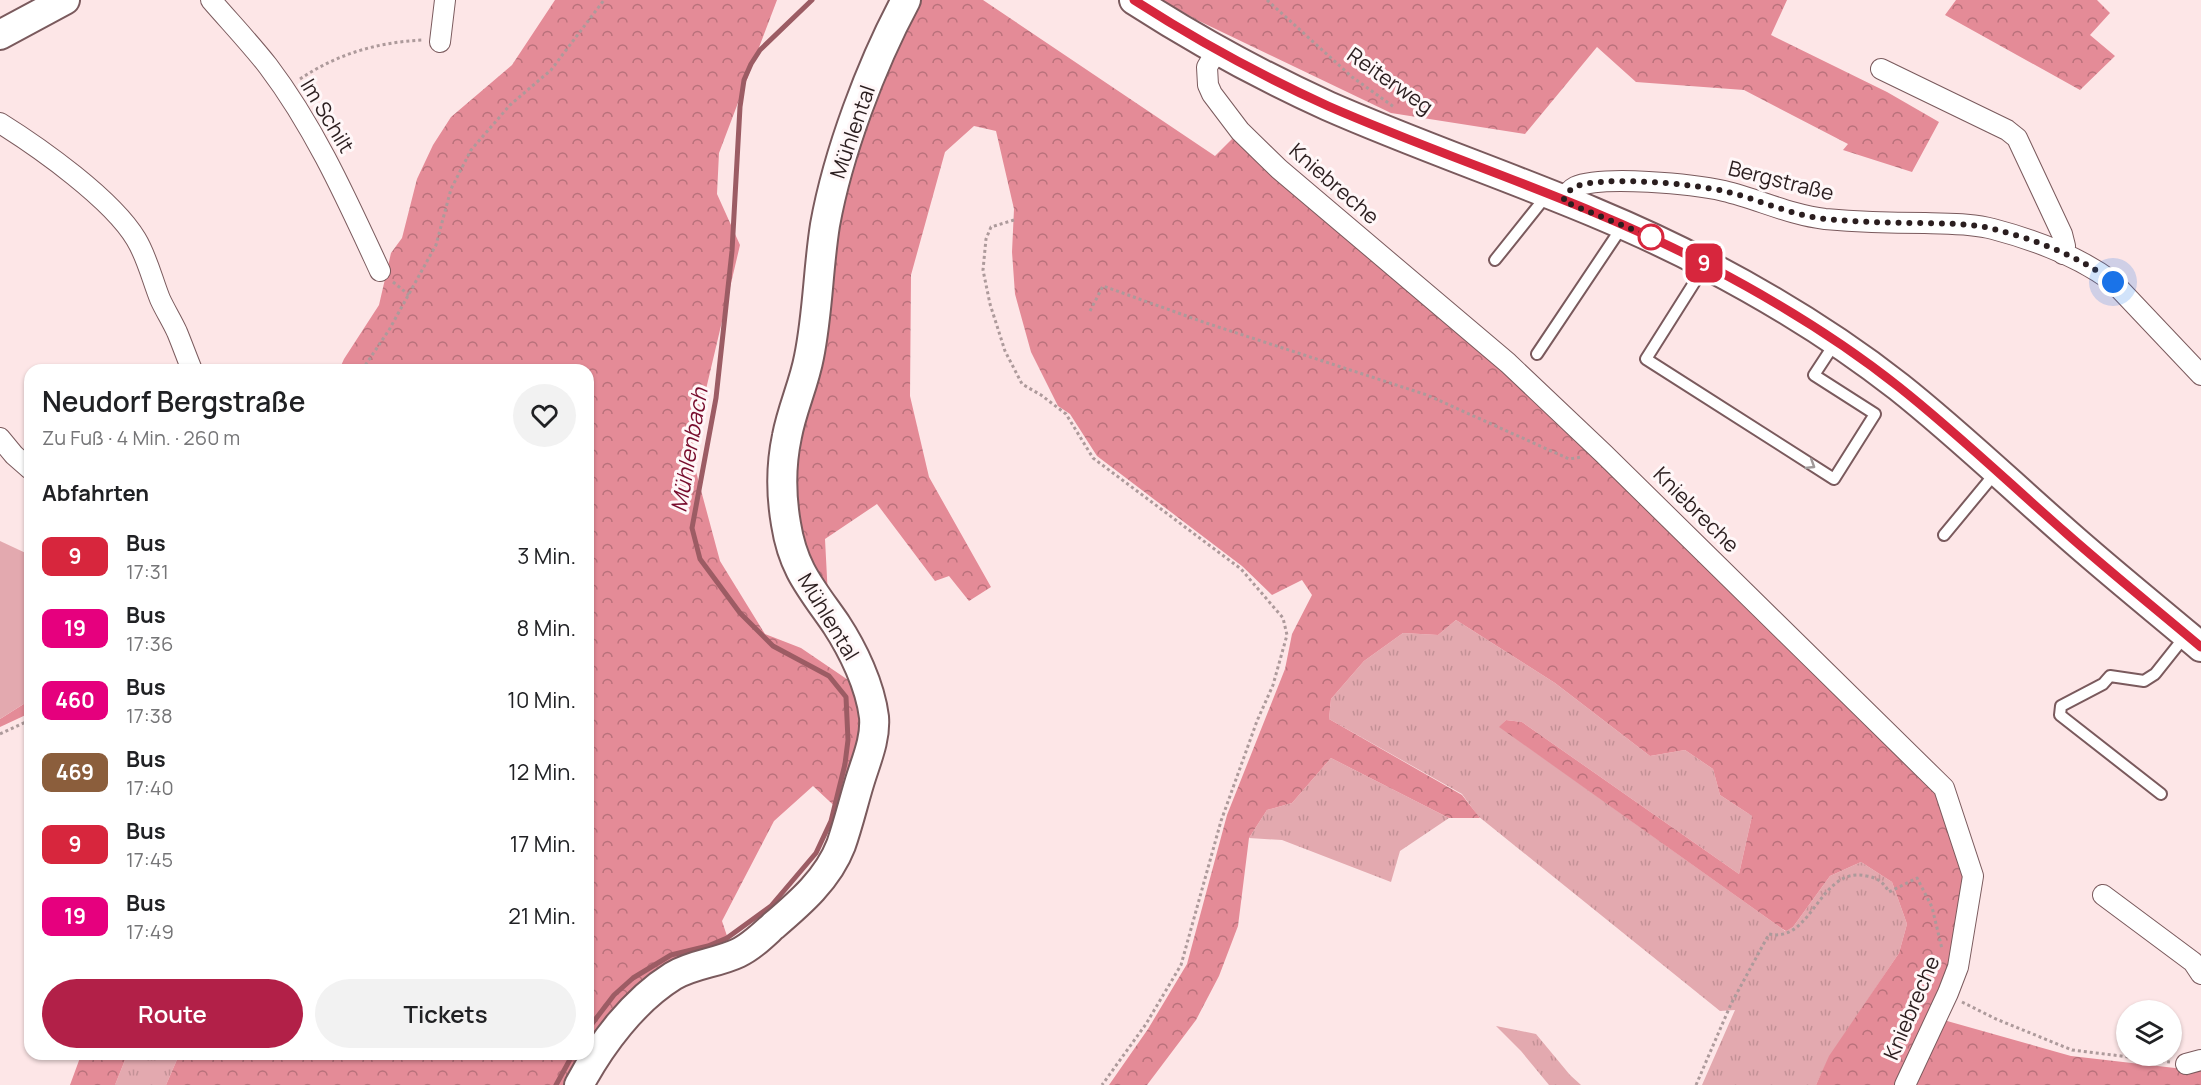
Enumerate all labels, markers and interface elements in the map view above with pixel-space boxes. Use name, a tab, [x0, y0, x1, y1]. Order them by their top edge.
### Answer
street label: Reiterweg	[1342, 40, 1439, 120]
street label: Im Schilt	[295, 73, 361, 158]
street label: Mühlental	[823, 81, 881, 182]
street label: Kniebreche	[1284, 136, 1386, 230]
street label: Bergstraße	[1726, 153, 1837, 207]
unlabelled marker	[1638, 224, 1664, 250]
line badge: 9	[1684, 244, 1724, 282]
text: 9	[1697, 249, 1711, 277]
your location	[2098, 267, 2128, 297]
text: Neudorf Bergstraße	[42, 382, 305, 420]
button: heart	[513, 384, 576, 447]
water label: Mühlenbach	[663, 385, 715, 515]
text: Zu Fuß · 4 Min. · 260 m	[42, 424, 240, 451]
one-way arrow	[1805, 457, 1815, 469]
street label: Kniebreche	[1648, 460, 1746, 558]
text: Abfahrten	[42, 478, 149, 508]
text: Bus	[126, 528, 166, 558]
text: 3 Min.	[517, 541, 576, 571]
text: 9	[68, 542, 82, 570]
text: 17:31	[126, 558, 169, 585]
street label: Mühlental	[792, 568, 866, 665]
text: Bus	[126, 600, 166, 630]
text: 8 Min.	[517, 613, 576, 643]
text: 19	[64, 614, 86, 642]
text: 17:36	[126, 630, 173, 657]
text: Bus	[126, 672, 166, 702]
text: 10 Min.	[507, 685, 576, 715]
text: 460	[55, 686, 95, 714]
text: 17:38	[126, 702, 173, 729]
text: Bus	[126, 744, 166, 774]
text: 12 Min.	[508, 757, 576, 787]
text: 469	[56, 758, 94, 786]
text: 17:40	[126, 774, 174, 801]
text: Bus	[126, 816, 166, 846]
text: 17 Min.	[510, 829, 576, 859]
text: 9	[68, 830, 82, 858]
text: 17:45	[126, 846, 173, 873]
text: Bus	[126, 888, 166, 918]
text: 21 Min.	[508, 901, 576, 931]
text: 19	[64, 902, 86, 930]
text: 17:49	[126, 918, 174, 945]
street label: Kniebreche	[1877, 951, 1946, 1064]
button: Route	[42, 979, 303, 1048]
button: Tickets	[315, 979, 576, 1048]
map controls	[2116, 1000, 2182, 1066]
button: layers	[2116, 1000, 2182, 1066]

